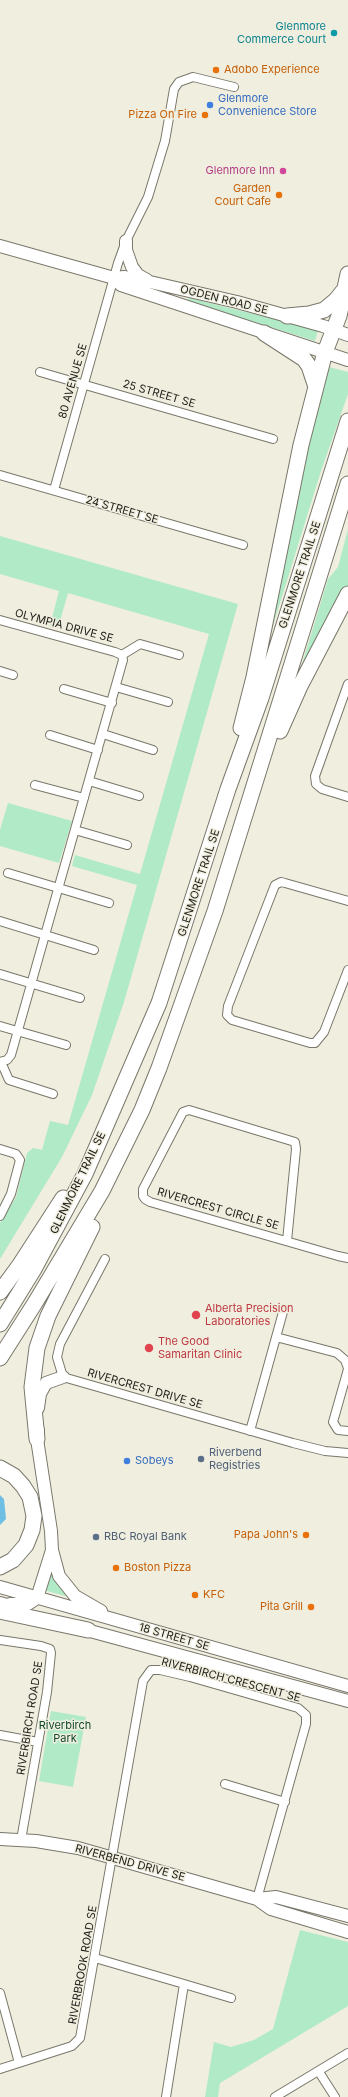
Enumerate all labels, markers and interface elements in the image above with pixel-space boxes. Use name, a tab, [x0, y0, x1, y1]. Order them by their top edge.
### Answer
place label: Glenmore Commerce Court	[237, 20, 326, 46]
marker: Glenmore Commerce Court	[329, 28, 339, 38]
place label: Adobo Experience	[224, 63, 320, 77]
marker: Adobo Experience	[211, 65, 221, 75]
place label: Glenmore Convenience Store	[218, 92, 317, 118]
marker: Glenmore Convenience Store	[205, 100, 215, 110]
place label: Pizza On Fire	[128, 108, 197, 122]
marker: Pizza On Fire	[200, 110, 210, 120]
place label: Glenmore Inn	[206, 164, 275, 178]
marker: Glenmore Inn	[278, 166, 288, 176]
place label: Garden Court Cafe	[214, 182, 271, 208]
marker: Garden Court Cafe	[274, 190, 284, 200]
street label: OGDEN ROAD SE	[179, 283, 269, 317]
street label: 80 AVENUE SE	[56, 342, 90, 420]
street label: 25 STREET SE	[121, 377, 197, 411]
street label: 24 STREET SE	[84, 493, 160, 527]
street label: GLENMORE TRAIL SE	[276, 520, 324, 630]
street label: OLYMPIA DRIVE SE	[13, 607, 115, 645]
street label: GLENMORE TRAIL SE	[175, 828, 223, 938]
street label: GLENMORE TRAIL SE	[47, 1130, 109, 1236]
street label: RIVERCREST CIRCLE SE	[156, 1185, 280, 1233]
place label: Alberta Precision Laboratories	[205, 1302, 294, 1328]
marker: Alberta Precision Laboratories	[190, 1309, 202, 1321]
place label: The Good Samaritan Clinic	[158, 1335, 242, 1361]
marker: The Good Samaritan Clinic	[143, 1342, 155, 1354]
street label: RIVERCREST DRIVE SE	[86, 1366, 204, 1412]
place label: Riverbend Registries	[209, 1446, 262, 1472]
place label: Sobeys	[135, 1454, 174, 1468]
marker: Riverbend Registries	[196, 1454, 206, 1464]
marker: Sobeys	[122, 1456, 132, 1466]
place label: Papa John's	[234, 1528, 298, 1542]
place label: RBC Royal Bank	[104, 1530, 187, 1544]
marker: Papa John's	[301, 1530, 311, 1540]
marker: RBC Royal Bank	[91, 1532, 101, 1542]
place label: Boston Pizza	[124, 1561, 191, 1575]
marker: Boston Pizza	[111, 1563, 121, 1573]
place label: KFC	[203, 1588, 225, 1602]
marker: KFC	[190, 1590, 200, 1600]
place label: Pita Grill	[260, 1600, 303, 1614]
marker: Pita Grill	[306, 1602, 316, 1612]
street label: 18 STREET SE	[137, 1621, 211, 1653]
street label: RIVERBIRCH CRESCENT SE	[160, 1655, 302, 1705]
street label: RIVERBIRCH ROAD SE	[14, 1660, 46, 1776]
park label: Riverbirch Park	[39, 1719, 91, 1745]
street label: RIVERBEND DRIVE SE	[74, 1842, 186, 1884]
street label: RIVERBROOK ROAD SE	[66, 1905, 100, 2025]

